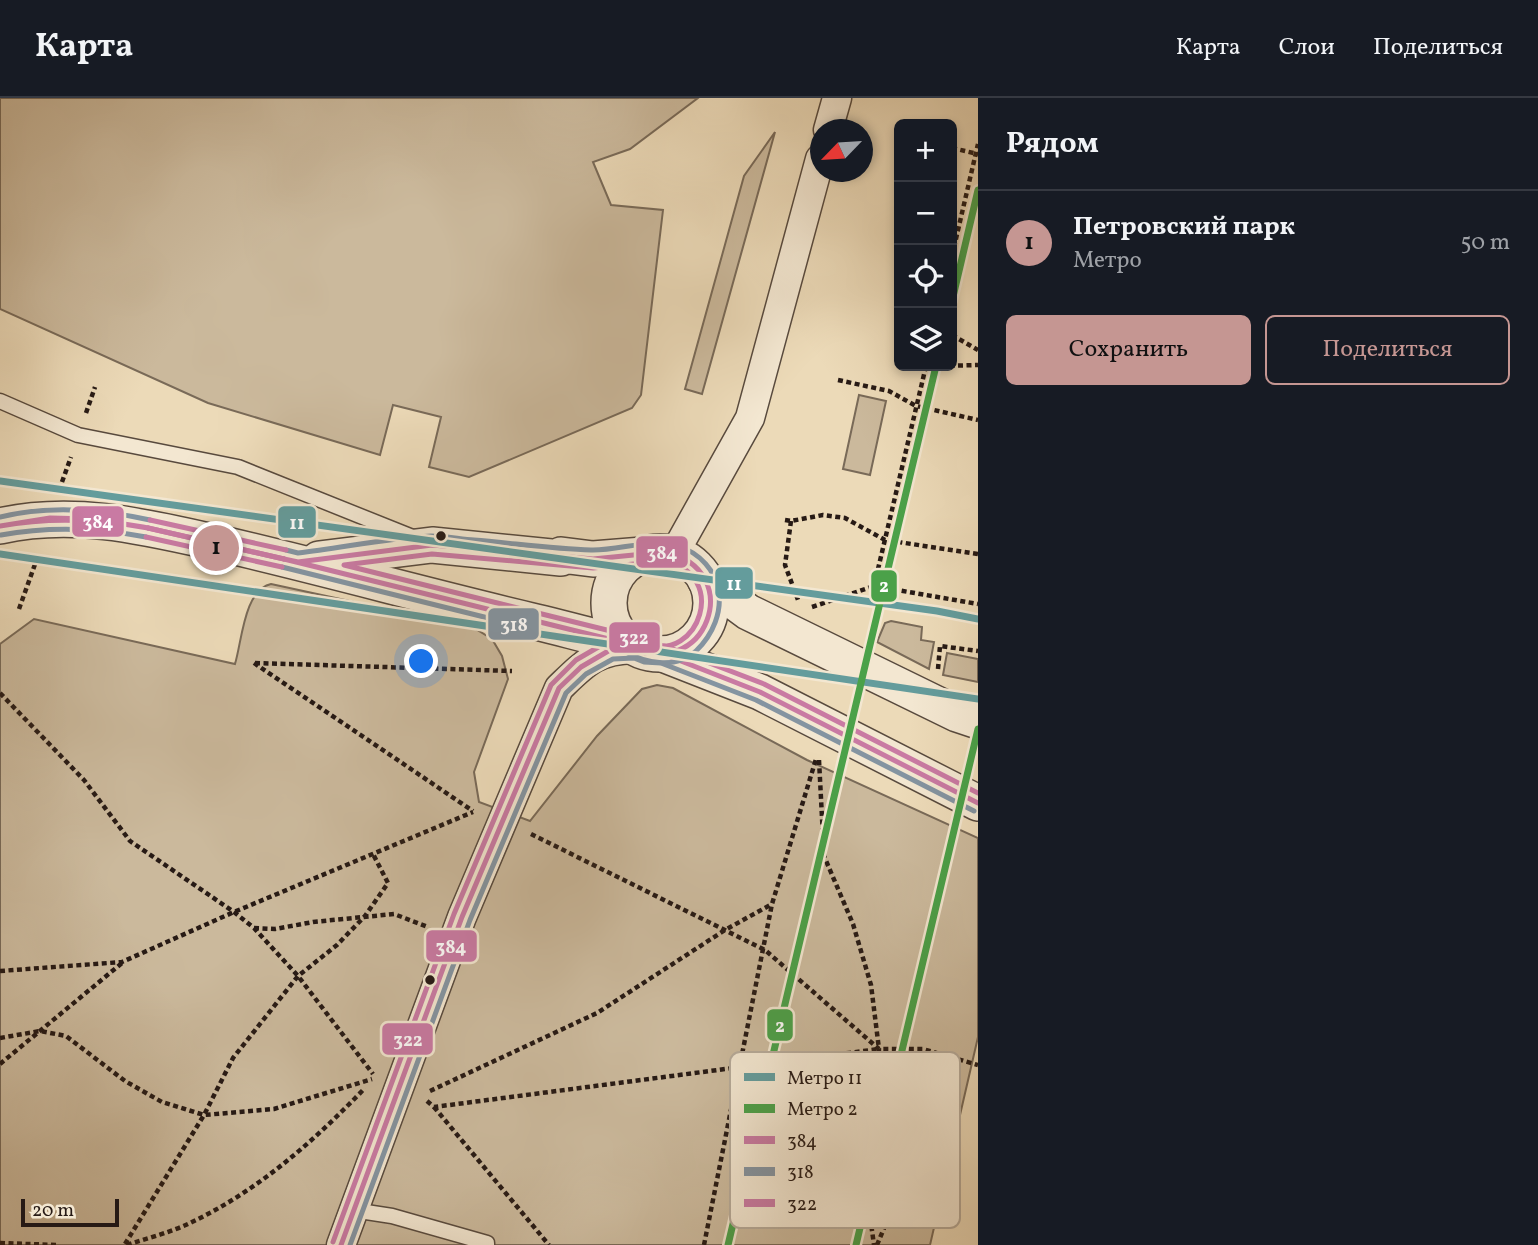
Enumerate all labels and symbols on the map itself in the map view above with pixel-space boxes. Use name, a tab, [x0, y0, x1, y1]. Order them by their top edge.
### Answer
north arrow	[810, 119, 873, 182]
line badge: 384	[71, 505, 125, 538]
line badge: 11	[277, 505, 317, 539]
text: 384	[82, 510, 114, 536]
text: 11	[289, 511, 305, 537]
pin: 1	[193, 522, 239, 574]
unlabelled marker	[434, 529, 448, 543]
line badge: 384	[635, 535, 689, 569]
text: 384	[646, 541, 678, 567]
line badge: 11	[714, 566, 754, 600]
line badge: 2	[870, 569, 898, 603]
text: 11	[726, 572, 742, 598]
text: 2	[879, 574, 889, 600]
line badge: 318	[487, 607, 540, 641]
text: 318	[500, 613, 528, 639]
line badge: 322	[608, 621, 661, 654]
text: 322	[619, 626, 649, 652]
your location	[404, 644, 438, 678]
line badge: 384	[425, 929, 478, 963]
text: 384	[435, 935, 467, 961]
unlabelled marker	[423, 973, 437, 987]
line badge: 2	[766, 1008, 794, 1042]
text: 2	[775, 1014, 785, 1040]
line badge: 322	[381, 1022, 434, 1056]
text: 322	[393, 1028, 423, 1054]
legend	[730, 1052, 960, 1228]
text: Метро 11	[787, 1066, 862, 1092]
text: Метро 2	[787, 1097, 858, 1123]
text: 384	[787, 1129, 817, 1155]
text: 318	[787, 1160, 814, 1186]
text: 322	[787, 1192, 817, 1218]
scale bar	[21, 1196, 119, 1228]

